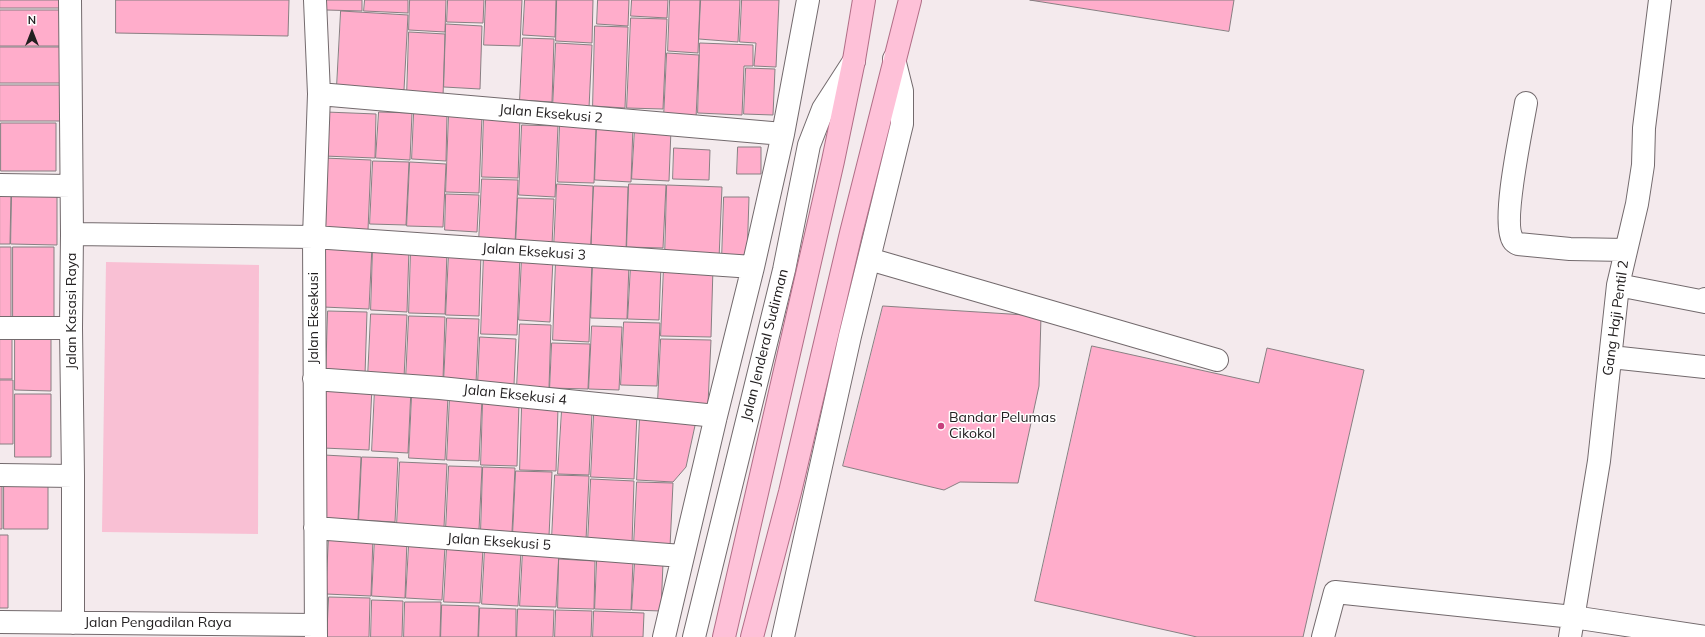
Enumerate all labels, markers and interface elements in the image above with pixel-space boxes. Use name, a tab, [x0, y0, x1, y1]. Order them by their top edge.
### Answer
north arrow	[12, 12, 52, 52]
text: N	[28, 13, 36, 27]
street label: Jalan Eksekusi 2	[498, 101, 604, 127]
street label: Jalan Eksekusi 3	[481, 240, 587, 264]
street label: Jalan Kasasi Raya	[64, 253, 80, 369]
street label: Gang Haji Pentil 2	[1600, 259, 1632, 377]
street label: Jalan Jenderal Sudirman	[738, 267, 792, 423]
street label: Jalan Eksekusi	[306, 272, 322, 364]
street label: Jalan Eksekusi 4	[462, 381, 568, 409]
place label: Bandar Pelumas Cikokol	[949, 410, 1056, 442]
marker: Bandar Pelumas Cikokol	[936, 421, 946, 431]
street label: Jalan Eksekusi 5	[446, 530, 552, 554]
street label: Jalan Pengadilan Raya	[84, 615, 232, 631]

